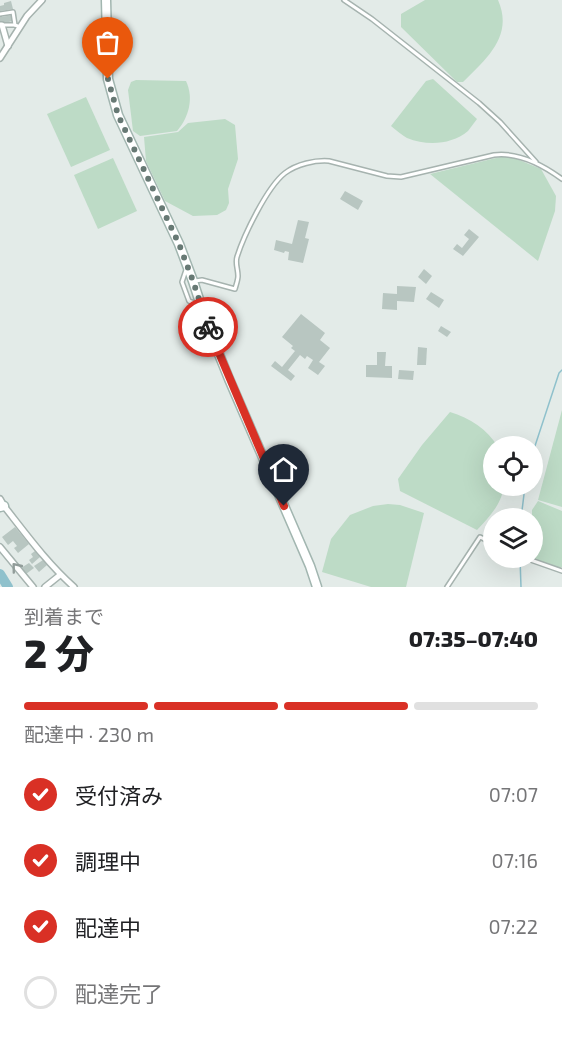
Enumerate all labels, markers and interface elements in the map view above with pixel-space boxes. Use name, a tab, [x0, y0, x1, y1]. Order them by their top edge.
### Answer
pin	[82, 17, 133, 79]
icon: bag	[91, 26, 124, 59]
courier	[178, 297, 238, 357]
icon: bike	[192, 311, 225, 344]
map controls	[483, 436, 543, 568]
button: locate	[483, 436, 543, 496]
pin	[258, 444, 309, 506]
icon: home	[267, 453, 300, 486]
button: layers	[483, 508, 543, 568]
one-way arrow	[13, 563, 24, 574]
text: 到着まで	[24, 604, 104, 628]
text: 07:35–07:40	[409, 625, 538, 651]
text: 2 分	[24, 629, 94, 676]
text: 配達中 · 230 m	[24, 722, 154, 746]
icon: check	[24, 778, 57, 811]
text: 受付済み	[75, 782, 163, 808]
text: 07:07	[489, 782, 538, 806]
icon: check	[24, 844, 57, 877]
text: 調理中	[75, 848, 141, 874]
text: 07:16	[492, 848, 538, 872]
icon: check	[24, 910, 57, 943]
text: 配達中	[75, 914, 141, 940]
text: 07:22	[489, 914, 538, 938]
text: 配達完了	[75, 980, 163, 1006]

